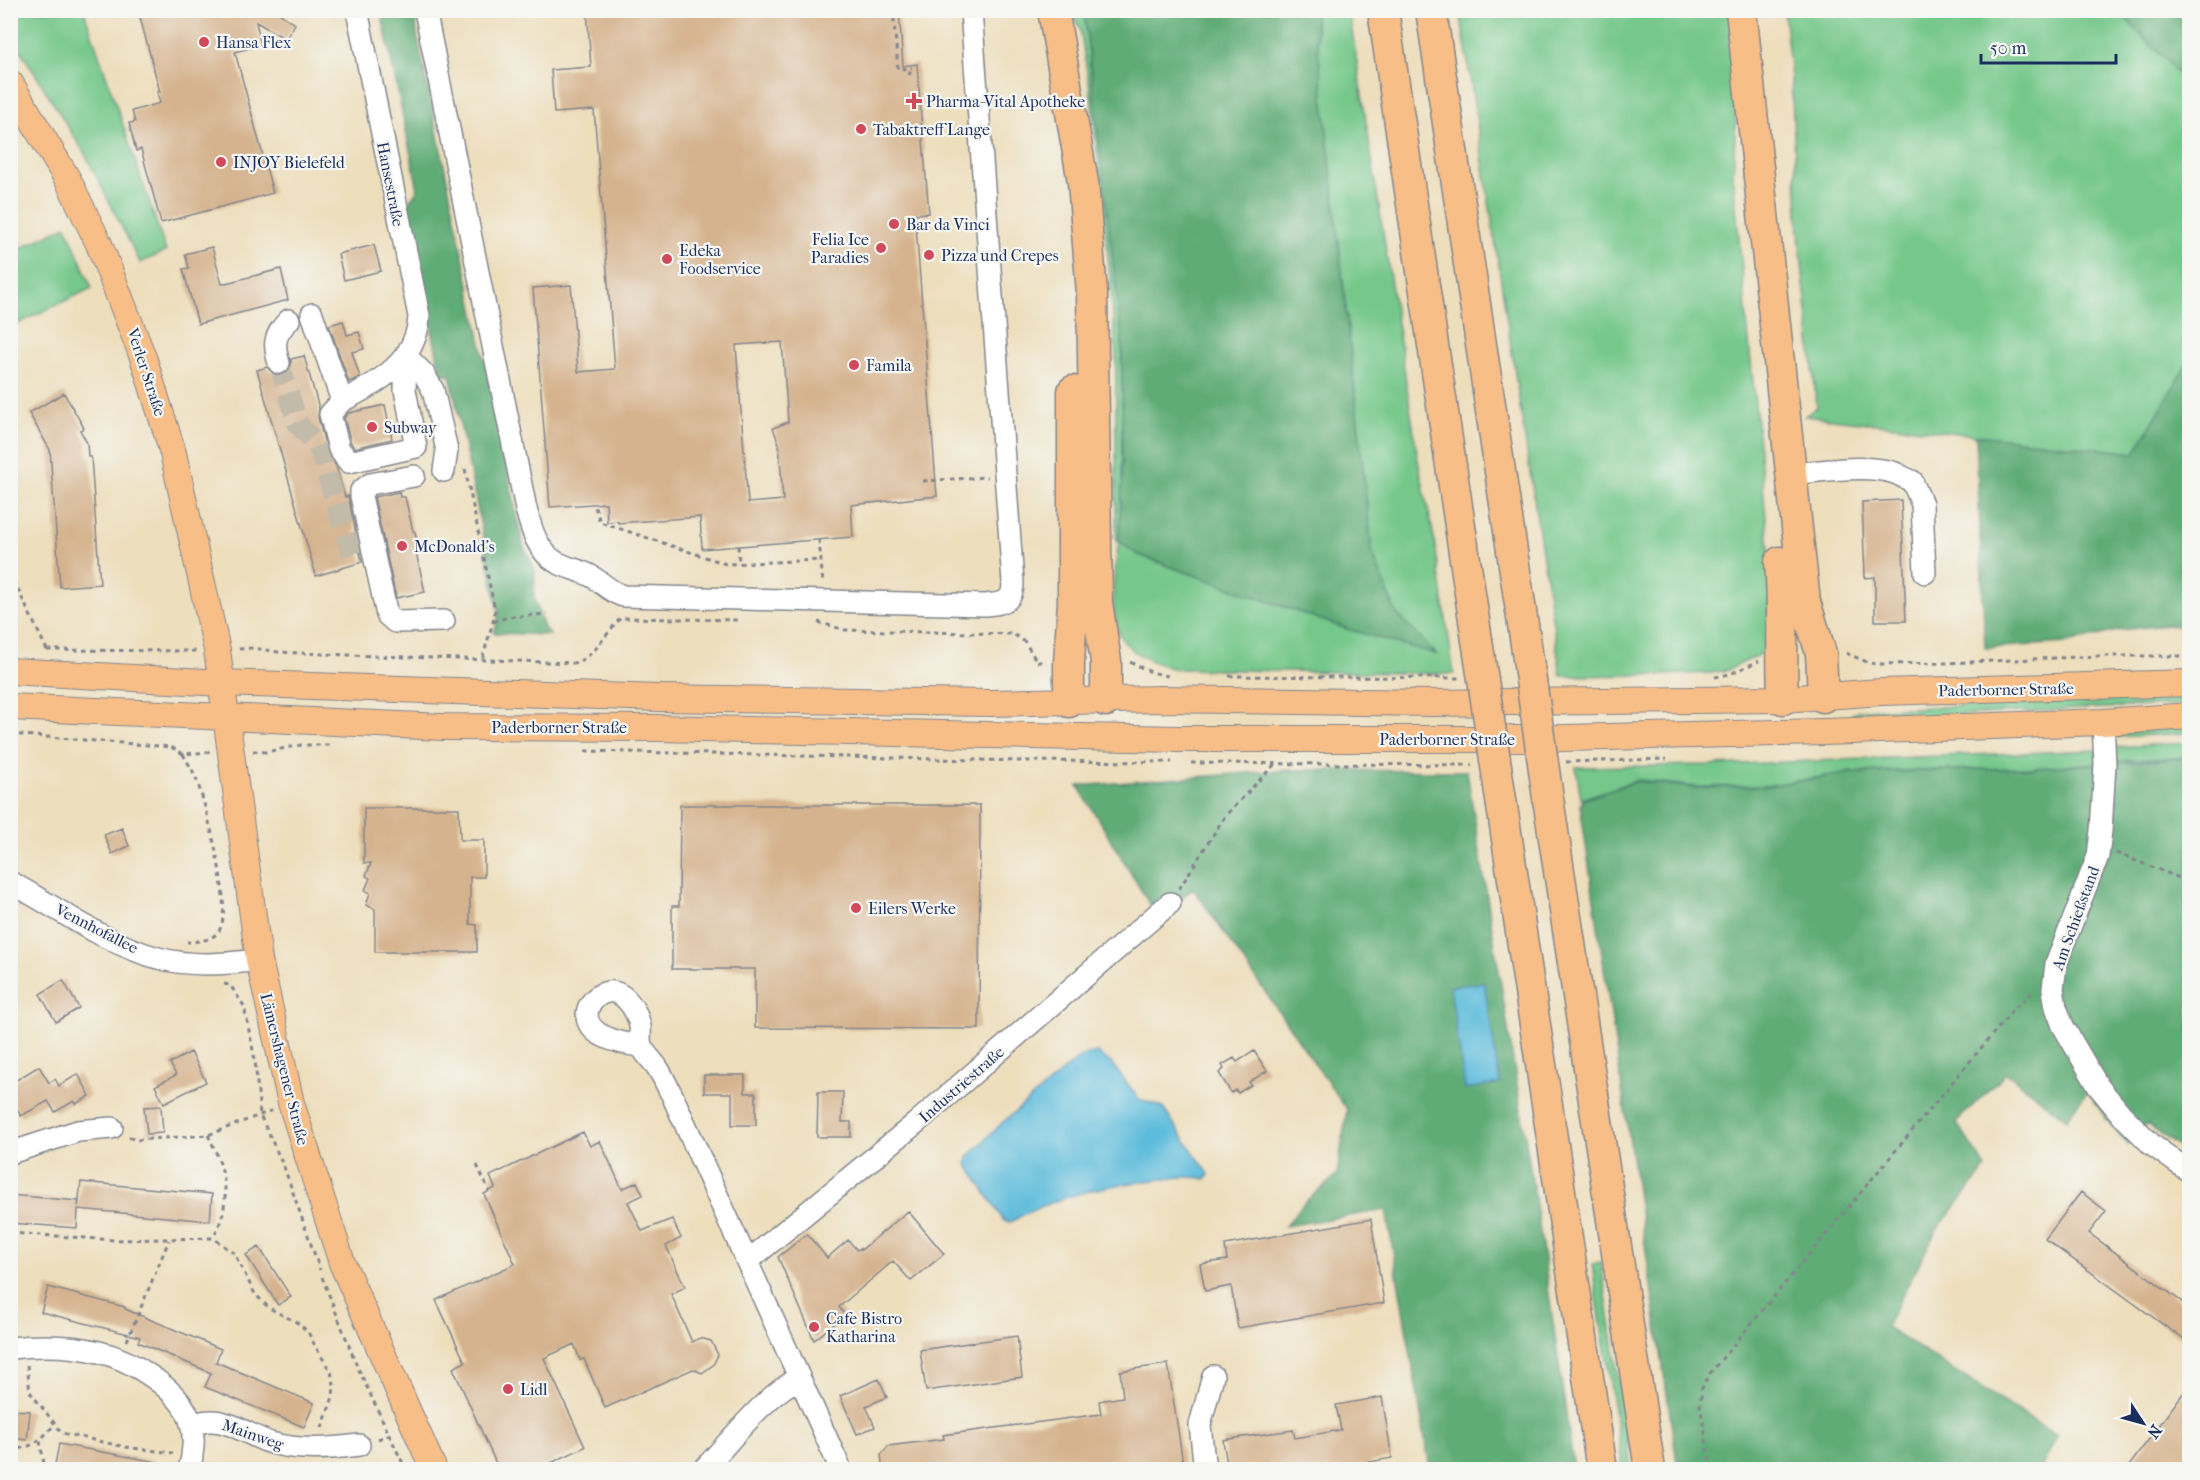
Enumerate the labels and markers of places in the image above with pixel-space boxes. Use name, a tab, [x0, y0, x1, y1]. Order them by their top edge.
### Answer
place label: Hansa Flex	[216, 33, 292, 52]
marker: Hansa Flex	[197, 35, 211, 49]
place label: Pharma-Vital Apotheke	[926, 92, 1085, 111]
marker: Pharma-Vital Apotheke	[907, 94, 921, 108]
place label: Tabaktreff Lange	[873, 120, 990, 139]
marker: Tabaktreff Lange	[854, 122, 868, 136]
place label: INJOY Bielefeld	[233, 153, 345, 172]
marker: INJOY Bielefeld	[214, 155, 228, 169]
place label: Bar da Vinci	[906, 215, 990, 234]
marker: Bar da Vinci	[887, 217, 901, 231]
place label: Felia Ice Paradies	[811, 230, 869, 267]
place label: Edeka Foodservice	[679, 241, 761, 278]
marker: Felia Ice Paradies	[874, 241, 888, 255]
place label: Pizza und Crepes	[941, 246, 1059, 265]
marker: Pizza und Crepes	[922, 248, 936, 262]
marker: Edeka Foodservice	[660, 252, 674, 266]
place label: Famila	[866, 356, 912, 375]
marker: Famila	[847, 358, 861, 372]
place label: Subway	[384, 418, 437, 437]
marker: Subway	[365, 420, 379, 434]
place label: McDonald's	[414, 537, 495, 556]
marker: McDonald's	[395, 539, 409, 553]
place label: Eilers Werke	[868, 899, 956, 918]
marker: Eilers Werke	[849, 901, 863, 915]
place label: Cafe Bistro Katharina	[826, 1309, 902, 1346]
marker: Cafe Bistro Katharina	[807, 1320, 821, 1334]
place label: Lidl	[520, 1380, 548, 1399]
marker: Lidl	[501, 1382, 515, 1396]

